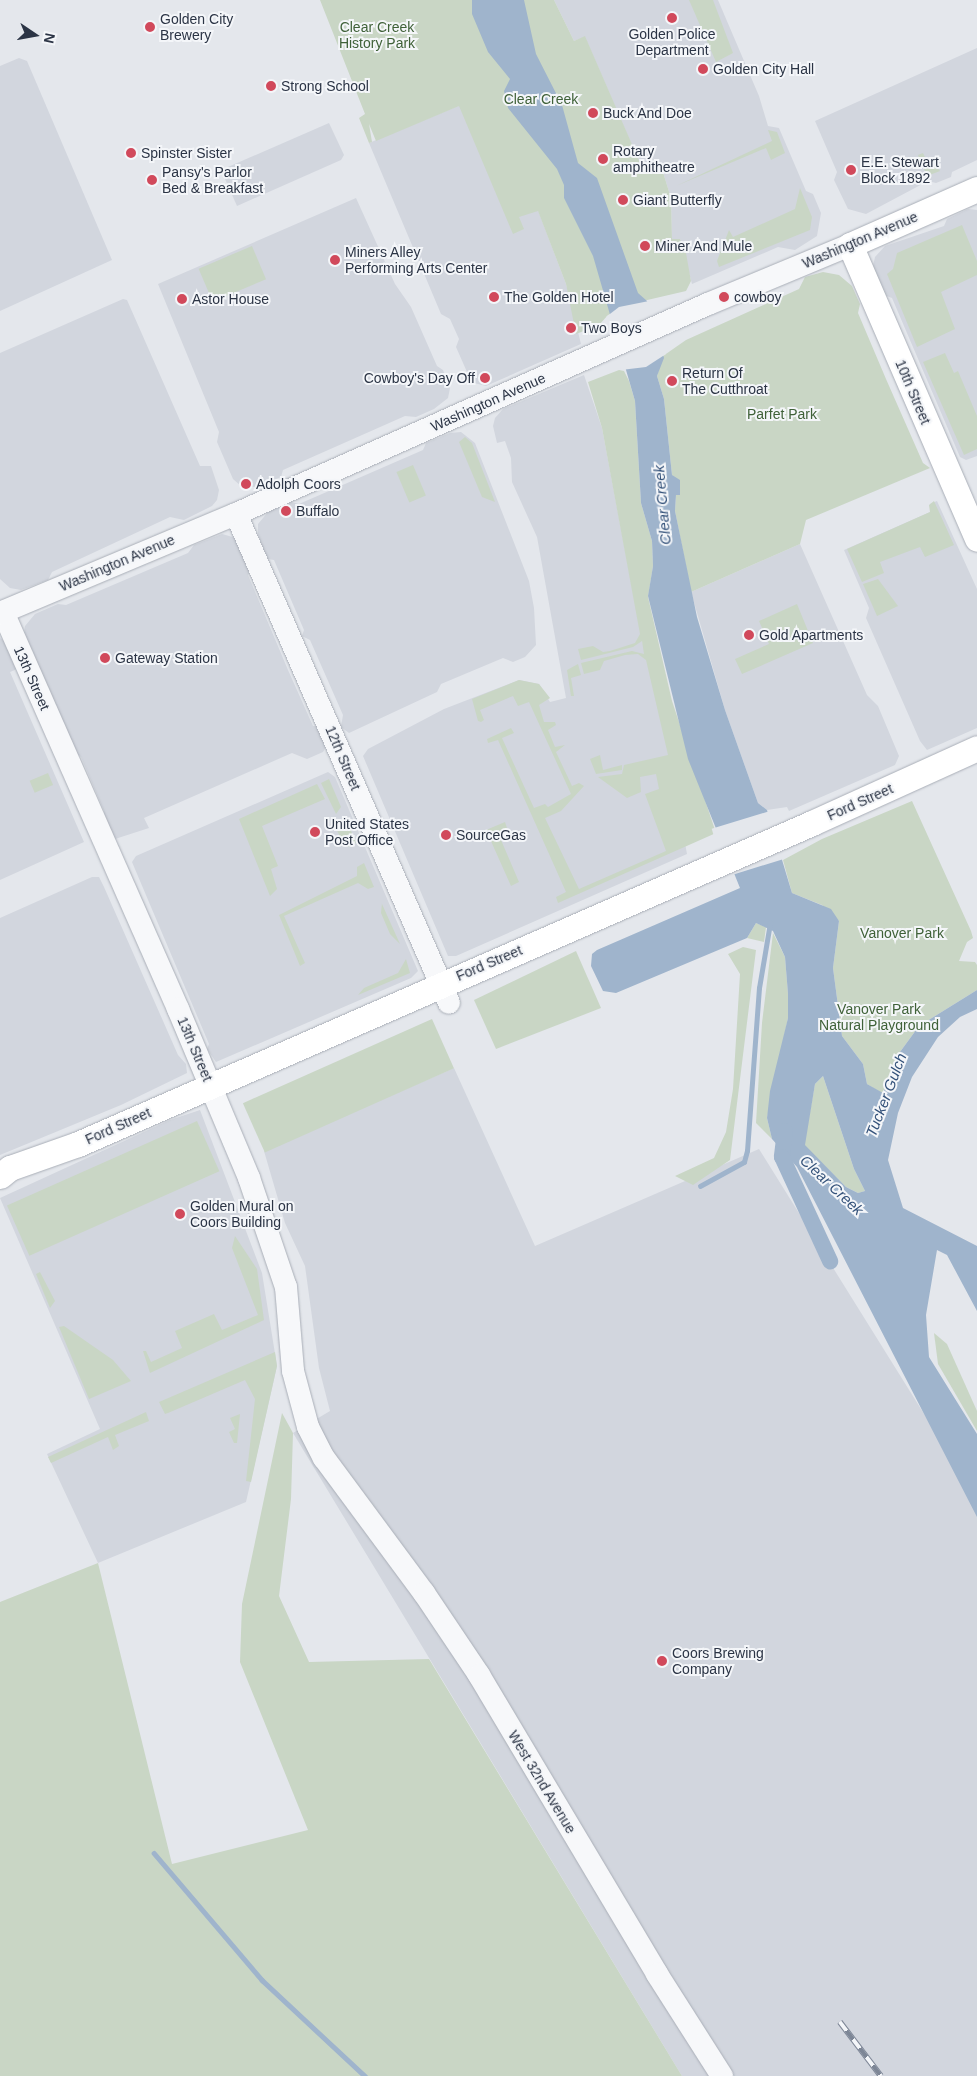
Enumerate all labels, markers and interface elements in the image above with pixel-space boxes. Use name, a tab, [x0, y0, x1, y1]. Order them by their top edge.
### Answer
north arrow	[10, 10, 60, 60]
place label: Golden City Brewery	[160, 11, 233, 44]
marker: Golden Police Department	[666, 12, 678, 24]
park label: Clear Creek History Park	[339, 19, 415, 52]
marker: Golden City Brewery	[144, 21, 156, 33]
place label: Golden Police Department	[628, 26, 716, 58]
text: N	[41, 32, 59, 45]
place label: Golden City Hall	[713, 61, 814, 77]
marker: Golden City Hall	[697, 63, 709, 75]
place label: Strong School	[281, 78, 369, 94]
marker: Strong School	[265, 80, 277, 92]
park label: Clear Creek	[504, 91, 578, 107]
place label: Buck And Doe	[603, 105, 692, 121]
marker: Buck And Doe	[587, 107, 599, 119]
place label: Rotary amphitheatre	[613, 143, 695, 176]
place label: Spinster Sister	[141, 145, 232, 161]
marker: Spinster Sister	[125, 147, 137, 159]
marker: Rotary amphitheatre	[597, 153, 609, 165]
place label: E.E. Stewart Block 1892	[861, 154, 939, 186]
place label: Pansy's Parlor Bed & Breakfast	[162, 164, 263, 196]
marker: E.E. Stewart Block 1892	[845, 164, 857, 176]
marker: Pansy's Parlor Bed & Breakfast	[146, 174, 158, 186]
place label: Giant Butterfly	[633, 192, 722, 208]
marker: Giant Butterfly	[617, 194, 629, 206]
street label: Washington Avenue	[799, 208, 921, 272]
place label: Miner And Mule	[655, 238, 753, 254]
marker: Miner And Mule	[639, 240, 651, 252]
place label: Miners Alley Performing Arts Center	[345, 244, 488, 276]
marker: Miners Alley Performing Arts Center	[329, 254, 341, 266]
place label: The Golden Hotel	[504, 289, 614, 305]
place label: cowboy	[734, 289, 781, 305]
place label: Astor House	[192, 291, 269, 307]
marker: The Golden Hotel	[488, 291, 500, 303]
marker: cowboy	[718, 291, 730, 303]
marker: Astor House	[176, 293, 188, 305]
place label: Two Boys	[581, 320, 642, 336]
marker: Two Boys	[565, 322, 577, 334]
street label: 10th Street	[892, 357, 934, 427]
place label: Return Of The Cutthroat	[682, 365, 768, 398]
street label: Washington Avenue	[428, 369, 548, 435]
place label: Cowboy's Day Off	[364, 370, 475, 386]
marker: Cowboy's Day Off	[479, 372, 491, 384]
marker: Return Of The Cutthroat	[666, 375, 678, 387]
park label: Parfet Park	[747, 406, 817, 422]
water label: Clear Creek	[650, 464, 674, 546]
place label: Adolph Coors	[256, 476, 341, 492]
marker: Adolph Coors	[240, 478, 252, 490]
place label: Buffalo	[296, 503, 339, 519]
marker: Buffalo	[280, 505, 292, 517]
street label: Washington Avenue	[56, 531, 178, 595]
place label: Gold Apartments	[759, 627, 864, 643]
marker: Gold Apartments	[743, 629, 755, 641]
street label: 13th Street	[10, 643, 54, 713]
place label: Gateway Station	[115, 650, 218, 666]
marker: Gateway Station	[99, 652, 111, 664]
street label: 12th Street	[322, 723, 364, 793]
street label: Ford Street	[825, 780, 895, 824]
place label: United States Post Office	[325, 816, 409, 849]
marker: United States Post Office	[309, 826, 321, 838]
place label: SourceGas	[456, 827, 526, 843]
marker: SourceGas	[440, 829, 452, 841]
park label: Vanover Park	[860, 925, 944, 941]
street label: Ford Street	[453, 942, 525, 984]
park label: Vanover Park Natural Playground	[819, 1001, 939, 1034]
street label: 13th Street	[174, 1014, 216, 1084]
water label: Tucker Gulch	[862, 1051, 910, 1139]
street label: Ford Street	[83, 1104, 153, 1148]
water label: Clear Creek	[797, 1151, 867, 1219]
place label: Golden Mural on Coors Building	[190, 1198, 294, 1230]
marker: Golden Mural on Coors Building	[174, 1208, 186, 1220]
place label: Coors Brewing Company	[672, 1645, 764, 1678]
marker: Coors Brewing Company	[656, 1655, 668, 1667]
street label: West 32nd Avenue	[504, 1727, 580, 1837]

